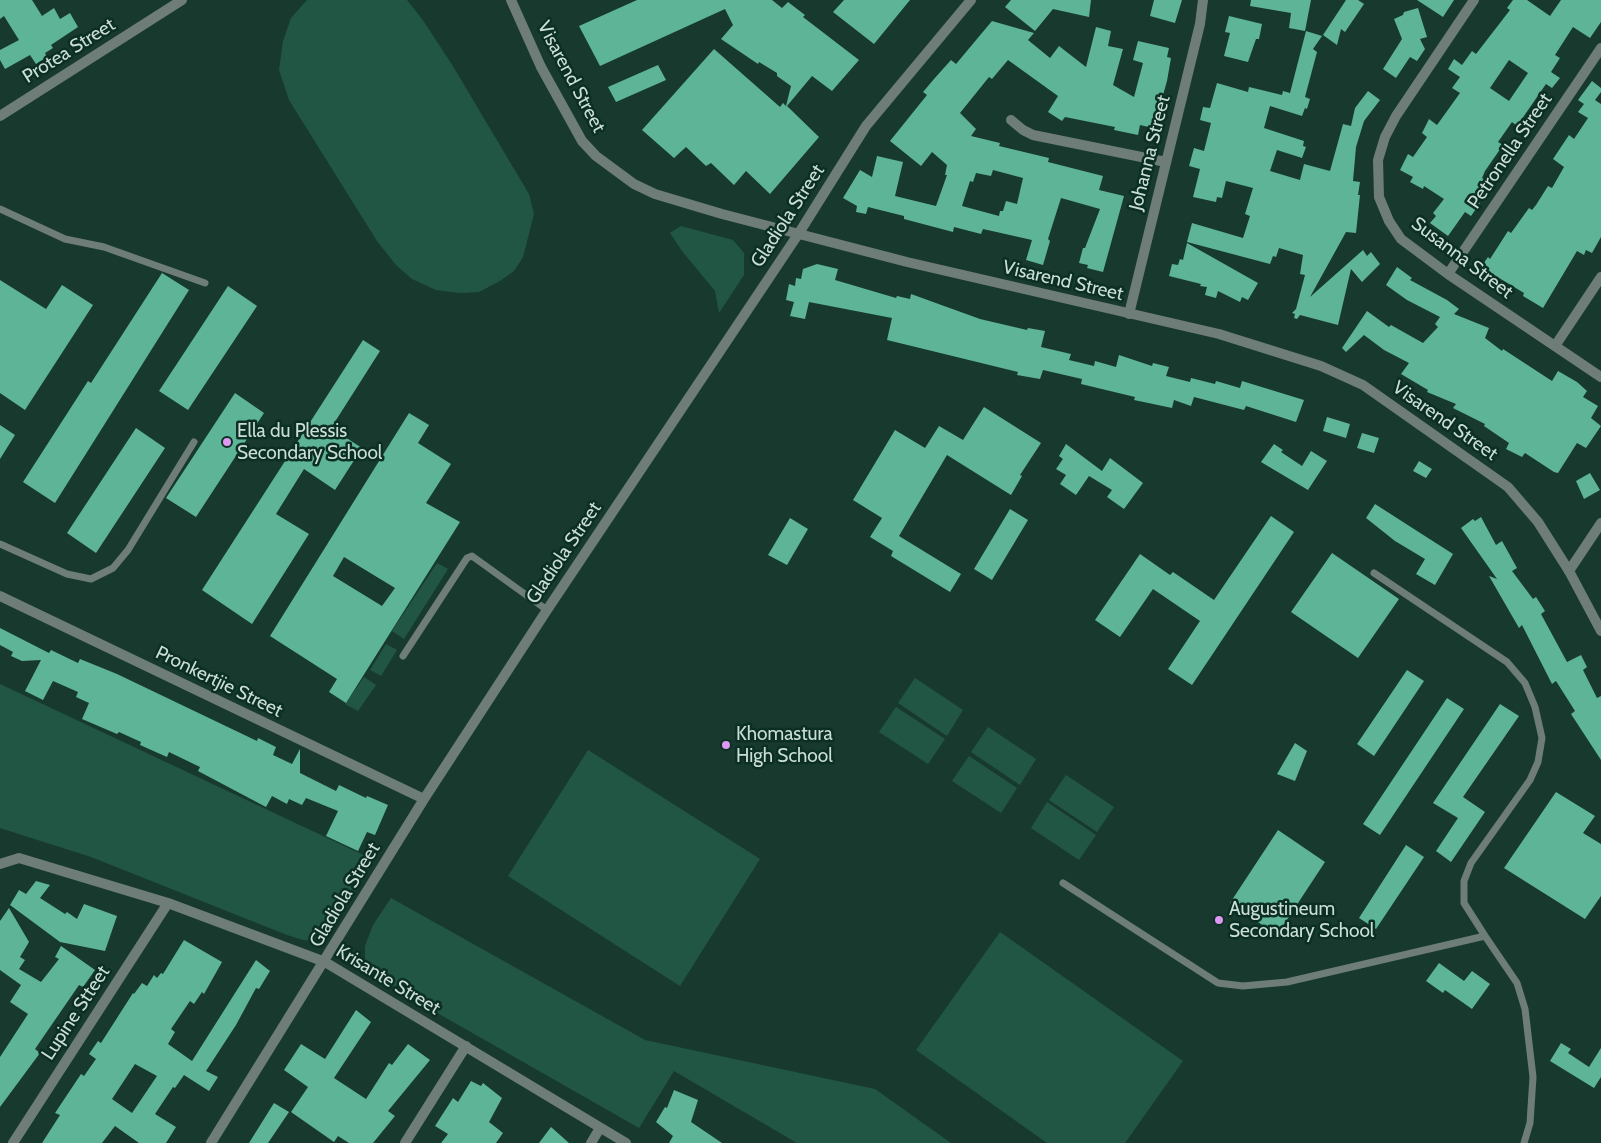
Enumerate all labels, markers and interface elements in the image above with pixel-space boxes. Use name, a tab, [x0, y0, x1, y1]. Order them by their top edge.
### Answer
street label: Protea Street	[18, 13, 120, 89]
street label: Visarend Street	[532, 17, 610, 137]
street label: Petronella Street	[1463, 89, 1557, 213]
street label: Johanna Street	[1125, 93, 1175, 213]
street label: Gladiola Street	[746, 160, 830, 272]
street label: Susanna Street	[1407, 212, 1517, 304]
street label: Visarend Street	[1000, 256, 1126, 306]
street label: Visarend Street	[1388, 376, 1502, 466]
place label: Ella du Plessis Secondary School	[237, 420, 382, 464]
marker: Ella du Plessis Secondary School	[221, 436, 233, 448]
street label: Gladiola Street	[522, 498, 606, 608]
street label: Pronkertjie Street	[152, 641, 286, 723]
place label: Khomastura High School	[736, 723, 833, 767]
marker: Khomastura High School	[720, 739, 732, 751]
street label: Gladiola Street	[305, 839, 385, 951]
place label: Augustineum Secondary School	[1229, 898, 1374, 942]
marker: Augustineum Secondary School	[1213, 914, 1225, 926]
street label: Krisante Street	[332, 940, 444, 1020]
street label: Lupine Stteet	[37, 962, 115, 1064]

